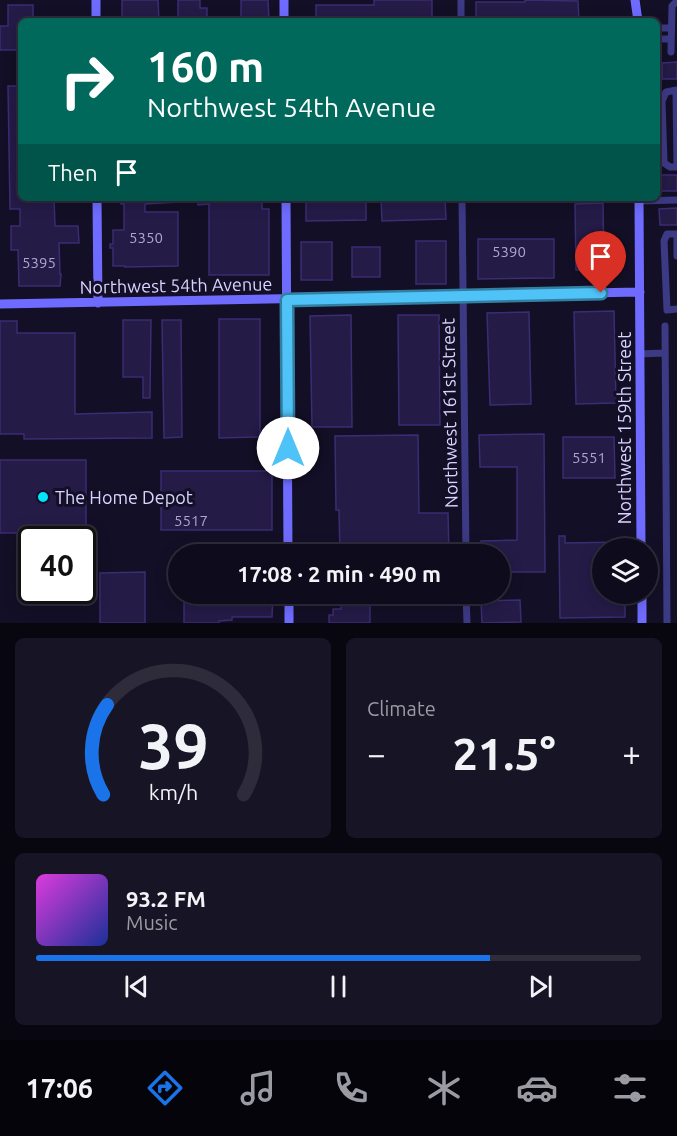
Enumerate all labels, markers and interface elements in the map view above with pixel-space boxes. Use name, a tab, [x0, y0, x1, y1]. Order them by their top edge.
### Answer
icon: right	[48, 42, 126, 120]
text: 160 m	[147, 43, 264, 90]
text: Northwest 54th Avenue	[147, 92, 436, 122]
icon: arrive	[110, 156, 143, 189]
text: Then	[48, 160, 98, 185]
house number: 5350	[129, 229, 163, 246]
pin	[575, 231, 626, 293]
icon: arrive	[584, 240, 617, 273]
house number: 5390	[492, 243, 526, 260]
house number: 5395	[22, 254, 56, 271]
street label: Northwest 54th Avenue	[79, 273, 273, 297]
street label: Northwest 161st Street	[437, 318, 461, 508]
street label: Northwest 159th Street	[614, 332, 634, 524]
position arrow	[256, 416, 320, 480]
house number: 5551	[572, 449, 606, 466]
place label: The Home Depot	[55, 487, 193, 507]
marker: The Home Depot	[36, 490, 50, 504]
house number: 5517	[174, 512, 208, 529]
speed limit sign: 40	[18, 526, 96, 604]
map controls	[592, 538, 658, 604]
button: layers	[592, 538, 658, 604]
text: 17:08 · 2 min · 490 m	[237, 561, 441, 586]
text: Climate	[367, 697, 436, 720]
text: 39	[138, 711, 208, 781]
text: 21.5°	[452, 728, 556, 779]
text: −	[367, 735, 386, 772]
text: +	[622, 735, 641, 772]
text: km/h	[148, 780, 198, 804]
text: 93.2 FM	[126, 886, 206, 911]
text: Music	[126, 911, 178, 934]
icon: previous	[120, 970, 153, 1003]
icon: pause	[322, 970, 355, 1003]
icon: next	[524, 970, 557, 1003]
icon: directions	[144, 1067, 186, 1109]
icon: music	[237, 1067, 279, 1109]
icon: phone	[330, 1067, 372, 1109]
icon: climate	[423, 1067, 465, 1109]
icon: car	[516, 1067, 558, 1109]
icon: filters	[609, 1067, 651, 1109]
text: 17:06	[26, 1073, 93, 1103]

